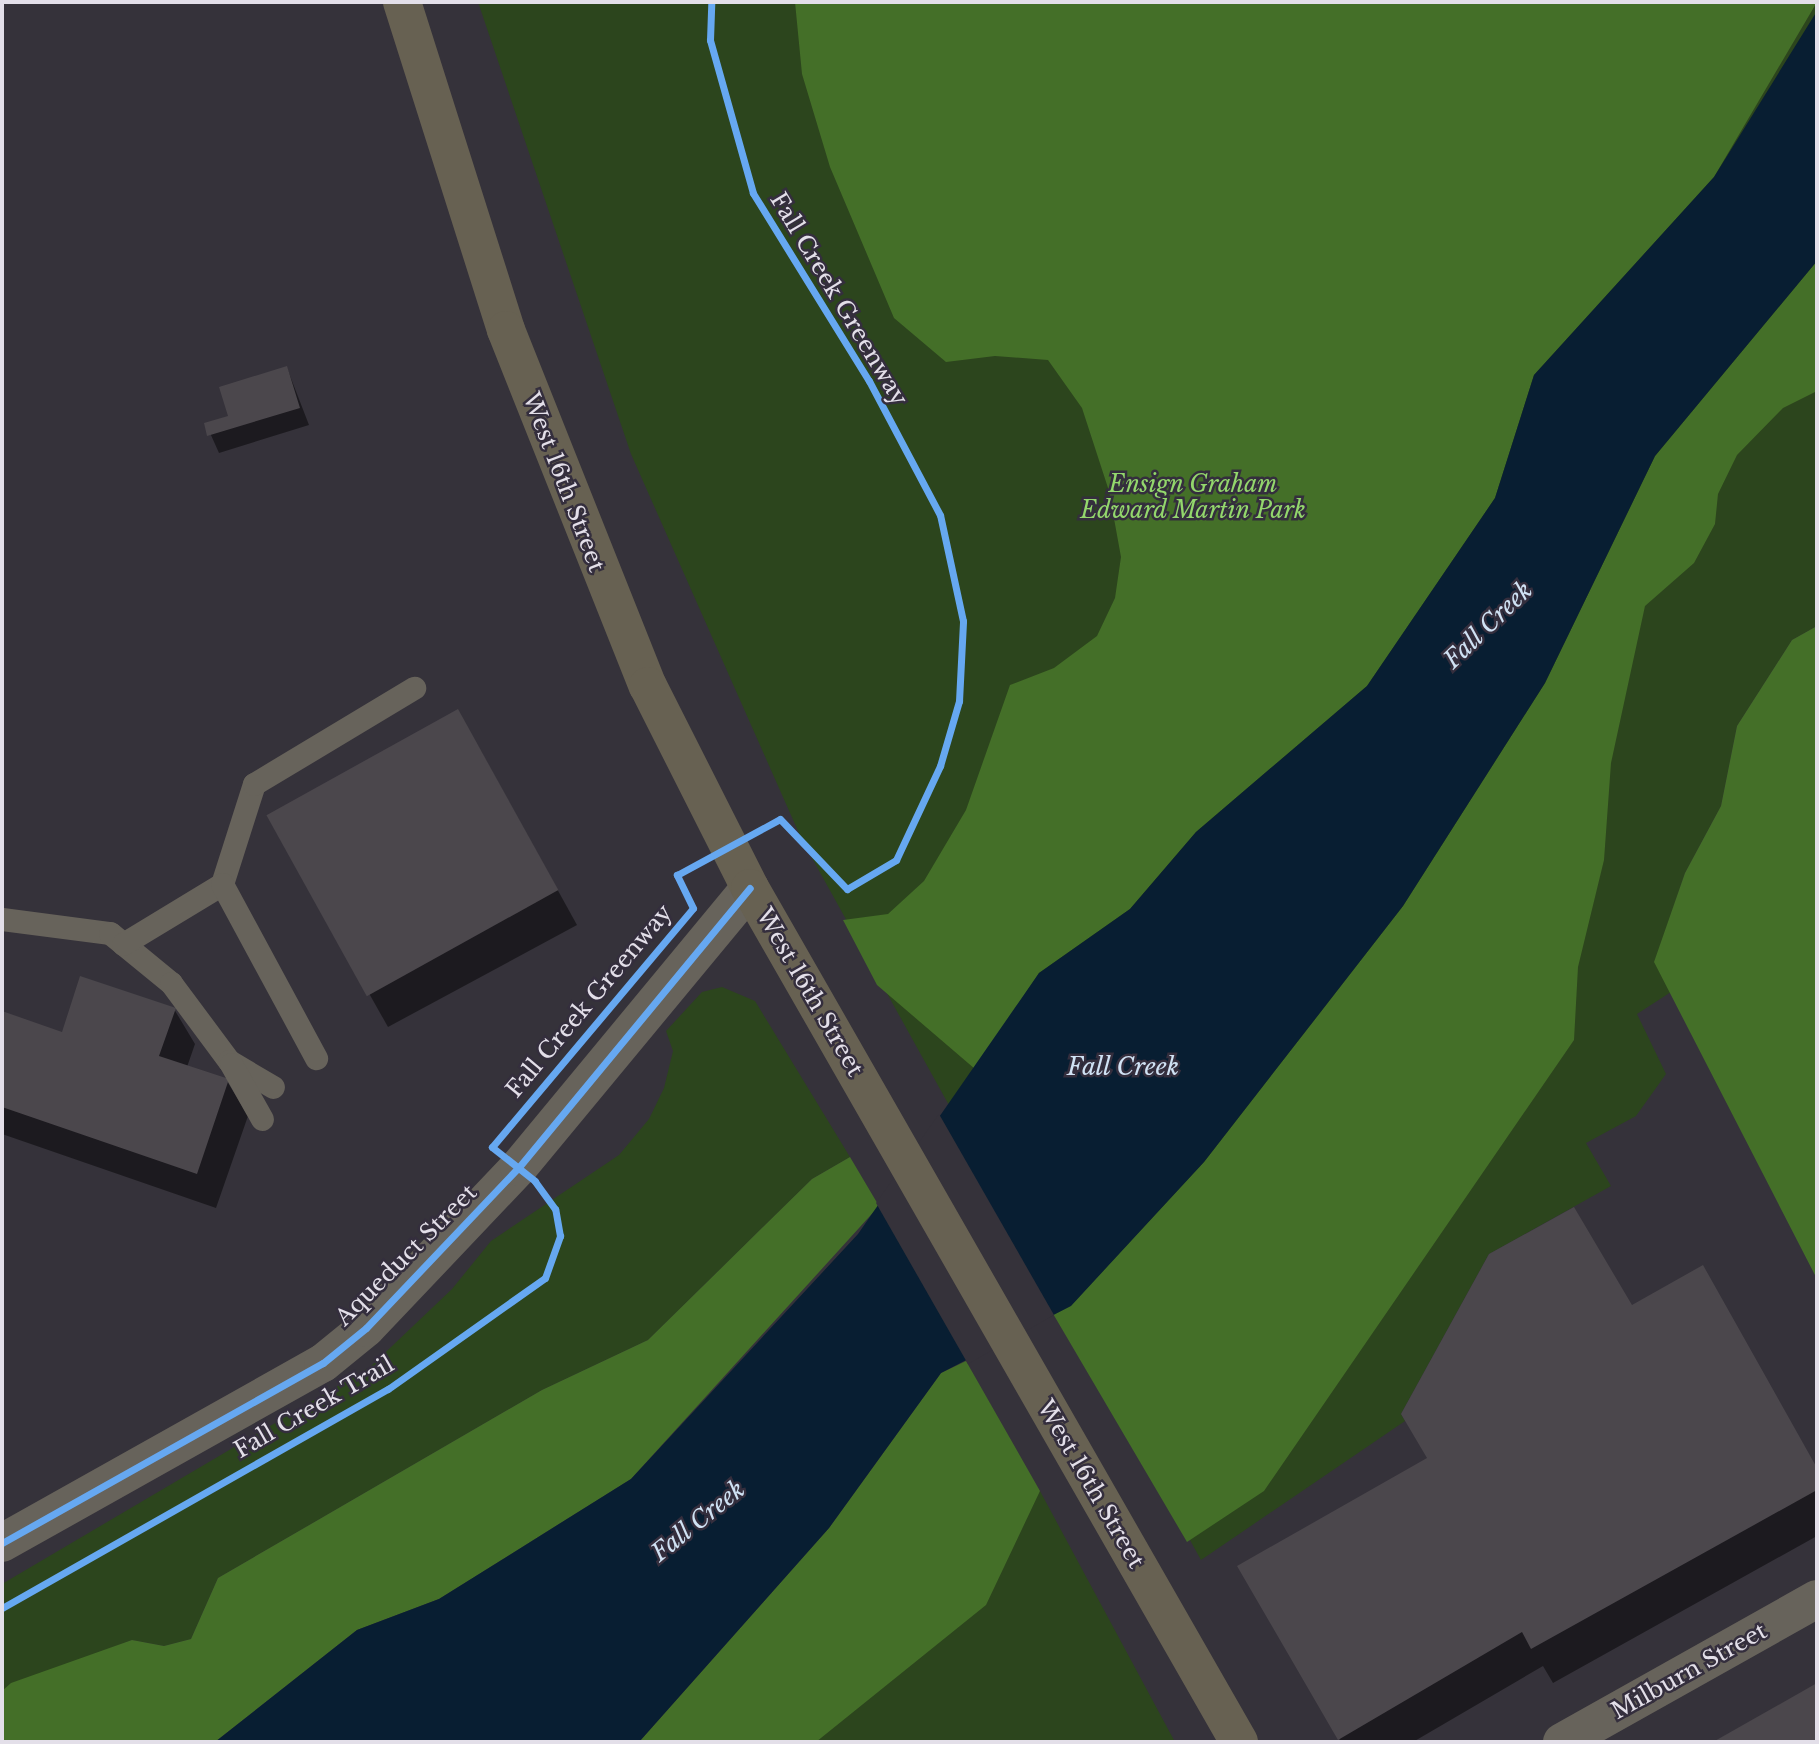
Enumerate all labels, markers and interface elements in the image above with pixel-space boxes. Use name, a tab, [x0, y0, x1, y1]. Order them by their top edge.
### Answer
street label: Fall Creek Greenway	[764, 187, 914, 411]
street label: West 16th Street	[517, 389, 611, 575]
park label: Ensign Graham Edward Martin Park	[1079, 470, 1307, 524]
water label: Fall Creek	[1437, 575, 1539, 675]
street label: Fall Creek Greenway	[500, 899, 678, 1103]
street label: West 16th Street	[751, 903, 869, 1081]
water label: Fall Creek	[1067, 1053, 1179, 1081]
street label: Aqueduct Street	[330, 1179, 482, 1331]
street label: Fall Creek Trail	[229, 1350, 399, 1464]
street label: West 16th Street	[1032, 1395, 1150, 1573]
water label: Fall Creek	[645, 1474, 751, 1568]
street label: Milburn Street	[1606, 1617, 1772, 1725]

